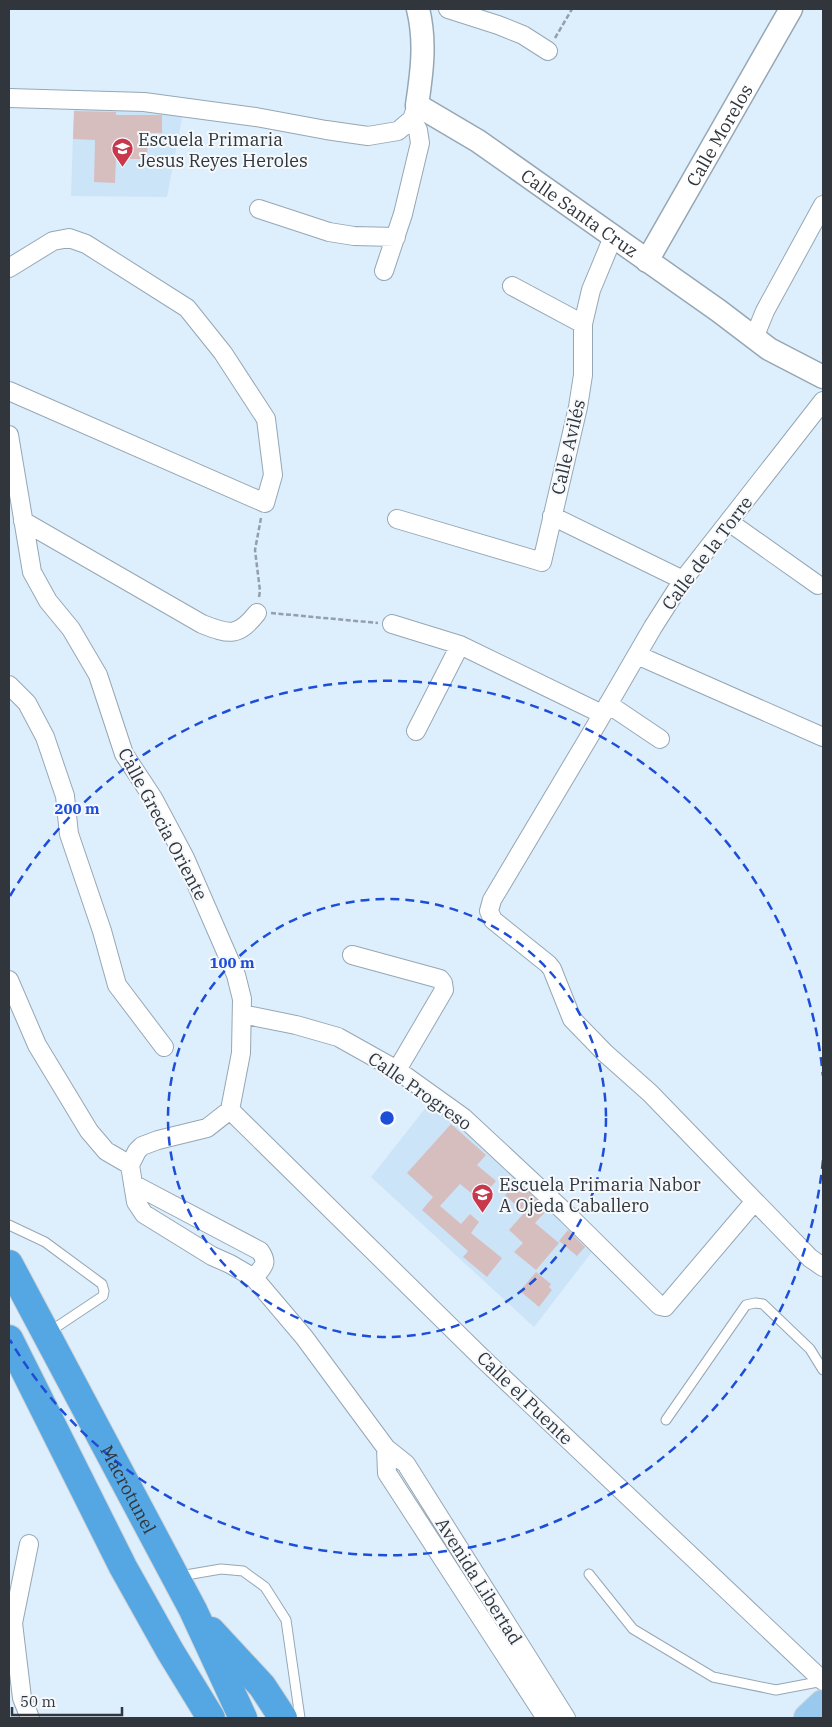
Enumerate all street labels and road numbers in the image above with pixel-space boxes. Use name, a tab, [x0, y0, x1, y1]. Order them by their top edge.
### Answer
street label: Calle Morelos	[681, 80, 757, 190]
street label: Calle Santa Cruz	[517, 163, 643, 262]
street label: Calle Avilés	[546, 397, 590, 497]
street label: Calle de la Torre	[657, 491, 757, 615]
street label: Calle Grecia Oriente	[113, 744, 213, 904]
street label: Calle Progreso	[364, 1047, 476, 1135]
street label: Calle el Puente	[472, 1346, 578, 1450]
street label: Macrotunel	[96, 1441, 162, 1537]
street label: Avenida Libertad	[431, 1513, 527, 1649]

